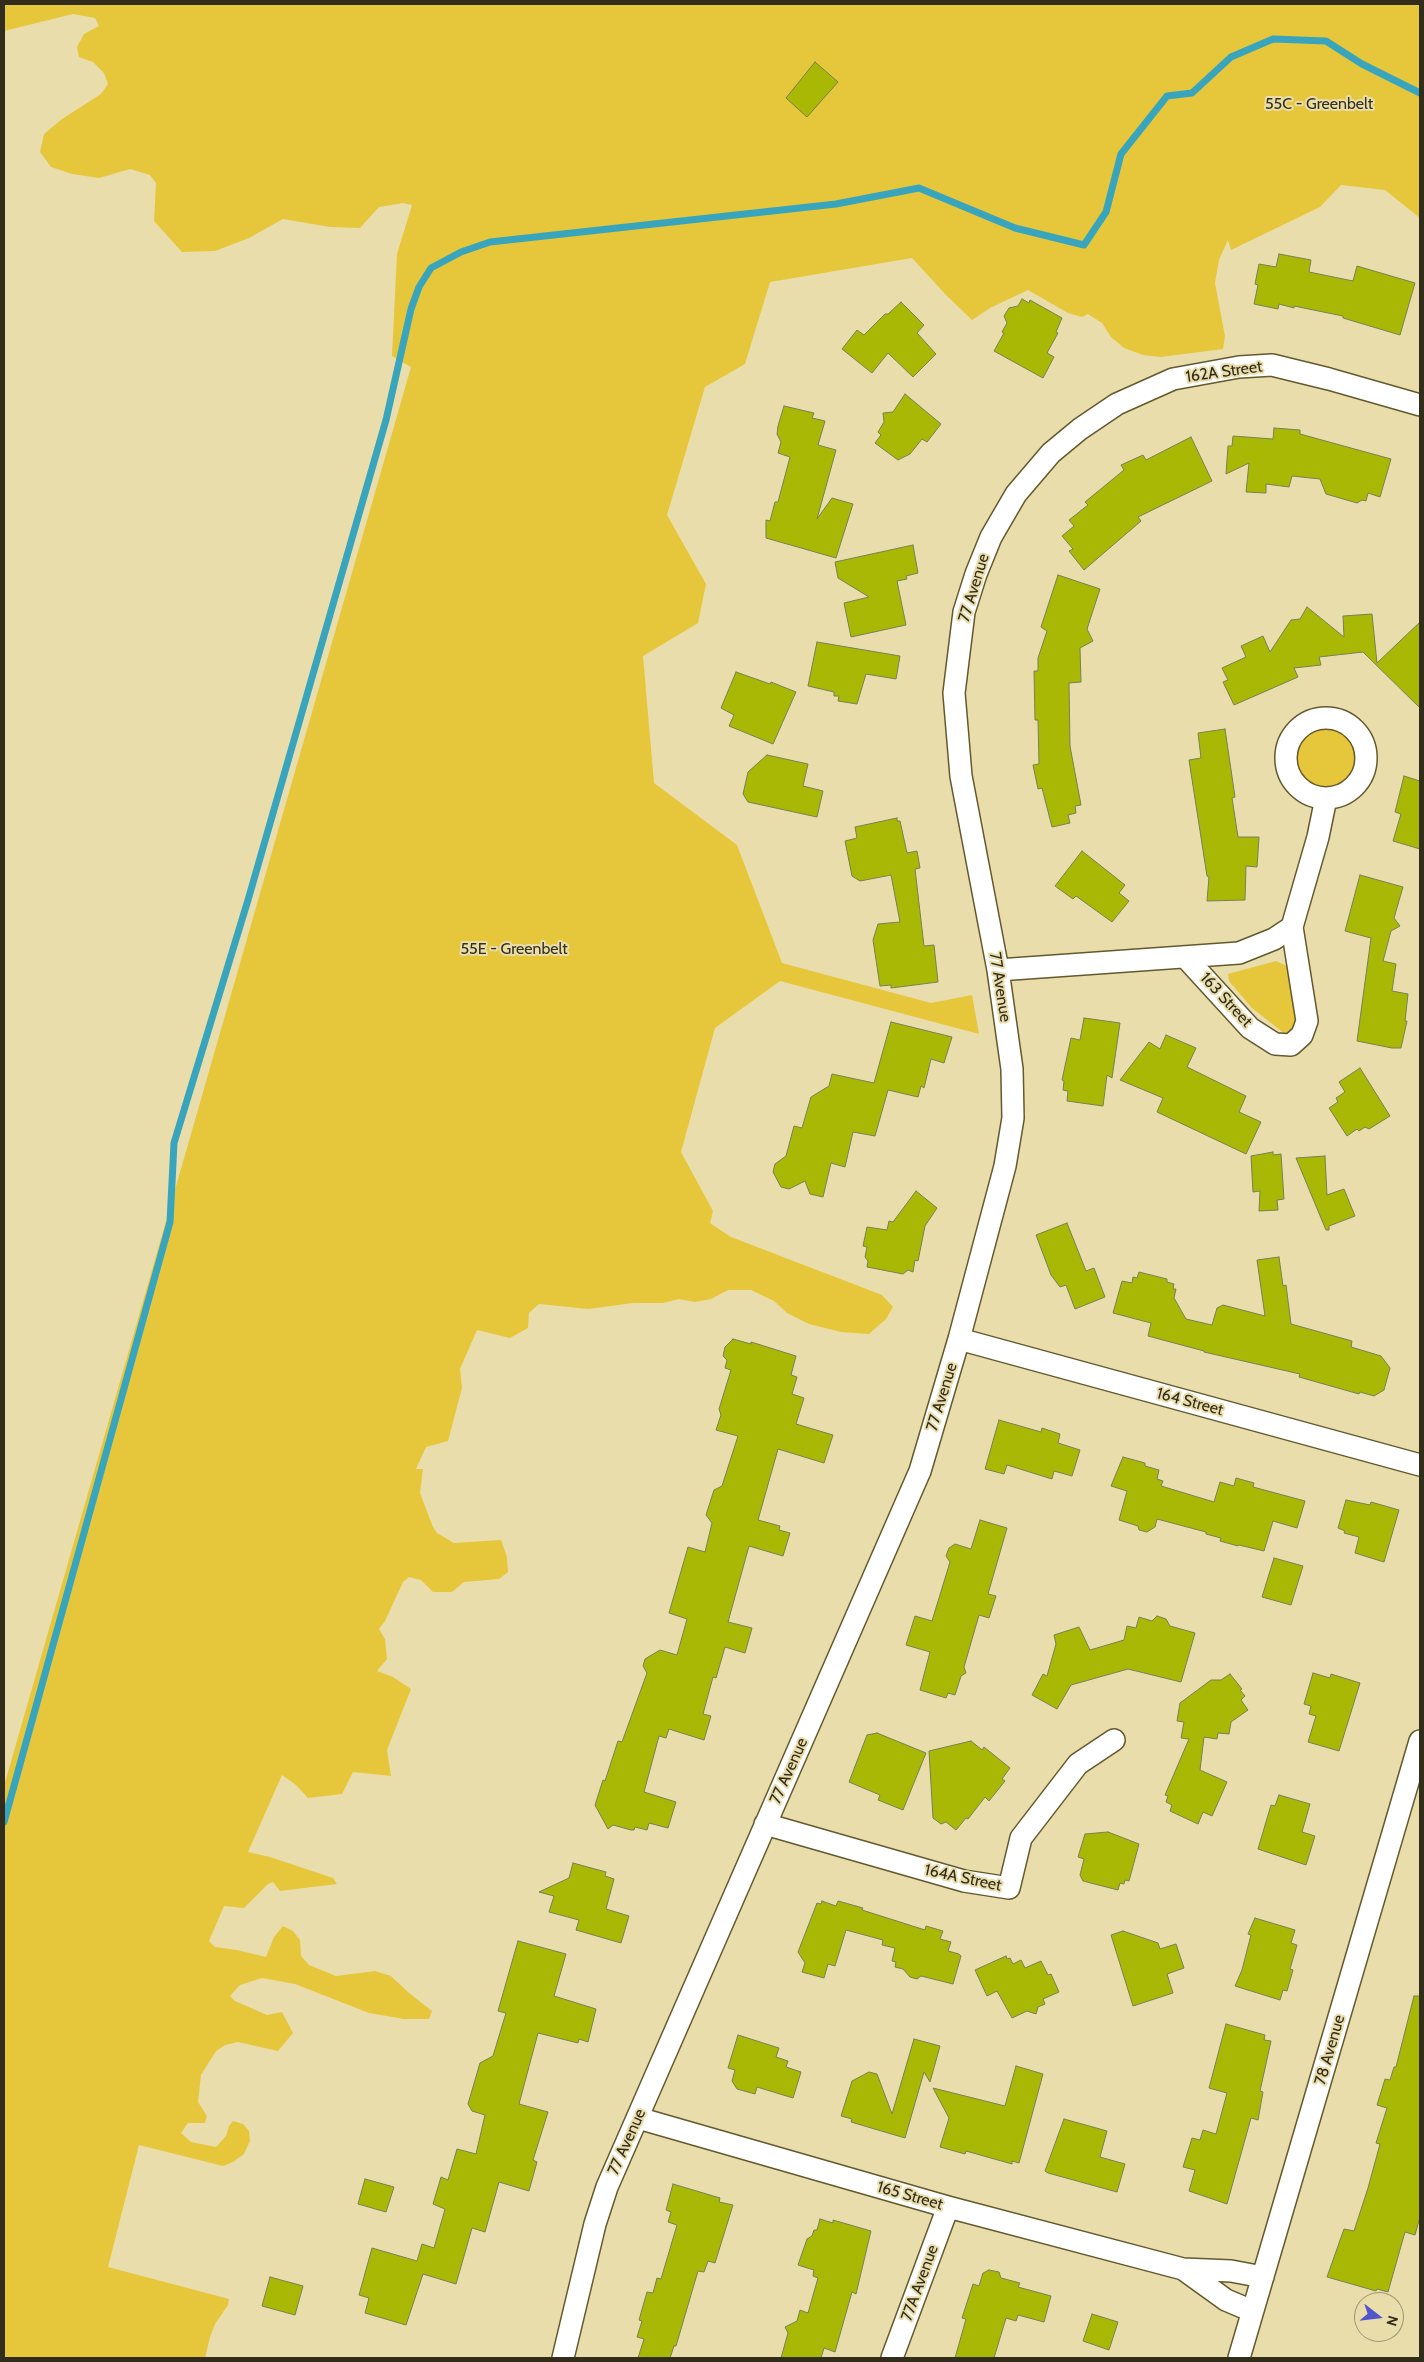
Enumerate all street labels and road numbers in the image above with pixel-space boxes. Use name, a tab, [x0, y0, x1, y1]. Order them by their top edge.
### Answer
street label: 162A Street	[1184, 357, 1264, 387]
street label: 77 Avenue	[955, 552, 993, 624]
street label: 77 Avenue	[985, 951, 1015, 1023]
street label: 163 Street	[1196, 969, 1256, 1031]
street label: 77 Avenue	[923, 1361, 961, 1433]
street label: 164 Street	[1155, 1384, 1225, 1420]
street label: 77 Avenue	[766, 1735, 812, 1807]
street label: 164A Street	[923, 1860, 1003, 1896]
street label: 78 Avenue	[1311, 2013, 1349, 2087]
street label: 77 Avenue	[604, 2106, 650, 2178]
street label: 165 Street	[875, 2177, 945, 2215]
street label: 77A Avenue	[897, 2242, 943, 2324]

